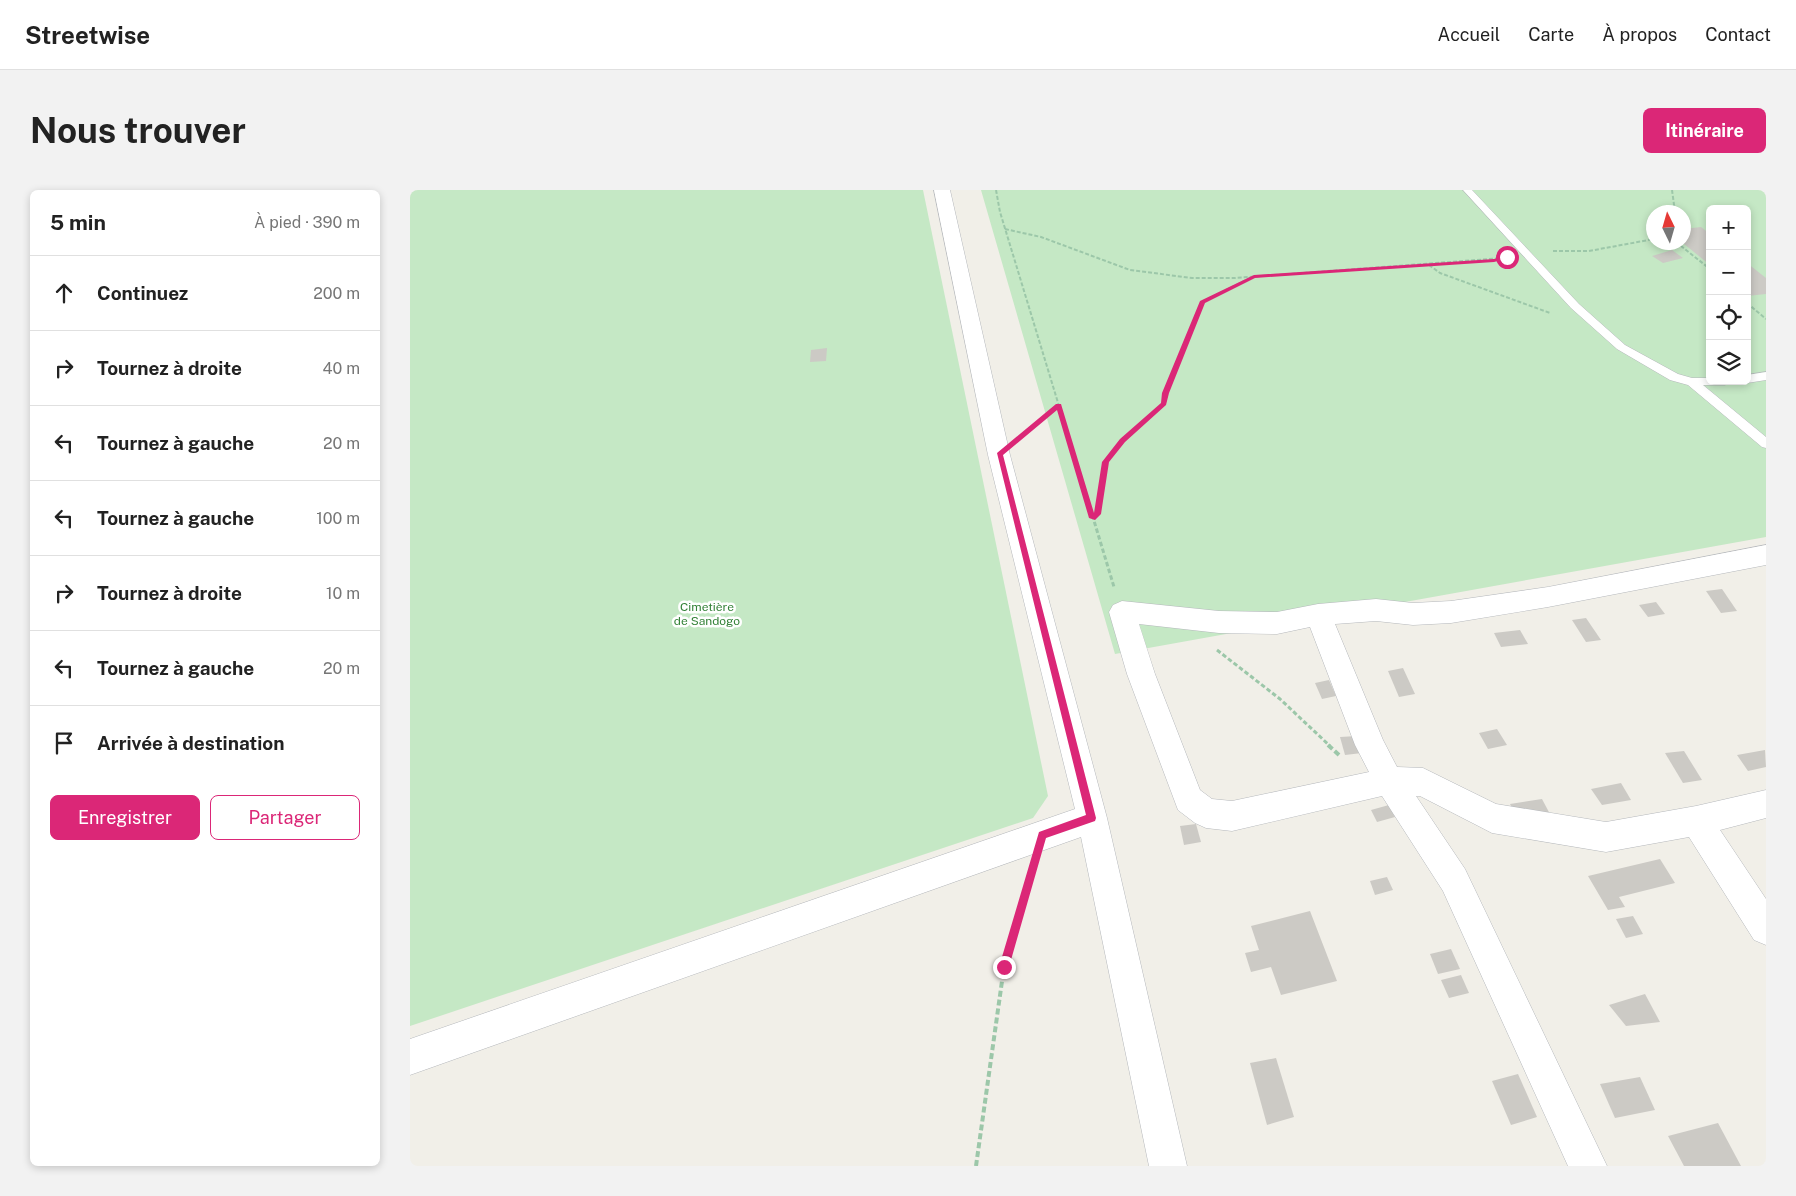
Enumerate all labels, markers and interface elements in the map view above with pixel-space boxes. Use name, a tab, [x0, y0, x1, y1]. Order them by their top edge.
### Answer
text: Streetwise	[25, 21, 150, 49]
text: Accueil	[1438, 24, 1500, 45]
text: Carte	[1528, 24, 1574, 45]
text: À propos	[1602, 24, 1677, 45]
text: Contact	[1705, 24, 1771, 45]
button: Itinéraire	[1643, 108, 1766, 153]
text: Nous trouver	[30, 110, 246, 151]
north arrow	[1646, 205, 1691, 250]
map controls	[1706, 205, 1751, 385]
button: +	[1706, 205, 1751, 250]
text: 5 min	[50, 210, 106, 235]
text: À pied · 390 m	[254, 213, 360, 232]
route start	[1496, 246, 1519, 269]
button: −	[1706, 250, 1751, 295]
icon: ahead	[50, 279, 78, 307]
text: Continuez	[97, 282, 188, 304]
text: 200 m	[313, 284, 360, 303]
button: locate	[1706, 295, 1751, 340]
button: layers	[1706, 340, 1751, 385]
icon: right	[50, 354, 78, 382]
text: Tournez à droite	[97, 357, 242, 379]
text: 40 m	[322, 359, 360, 378]
icon: left	[50, 429, 78, 457]
text: Tournez à gauche	[97, 432, 254, 454]
text: 20 m	[323, 434, 360, 453]
icon: left	[50, 504, 78, 532]
text: Tournez à gauche	[97, 507, 254, 529]
text: 100 m	[316, 509, 360, 528]
icon: right	[50, 579, 78, 607]
text: Tournez à droite	[97, 582, 242, 604]
text: 10 m	[326, 584, 360, 603]
park label: Cimetière de Sandogo	[674, 600, 740, 628]
icon: left	[50, 654, 78, 682]
text: Tournez à gauche	[97, 657, 254, 679]
text: 20 m	[323, 659, 360, 678]
icon: arrive	[50, 729, 78, 757]
text: Arrivée à destination	[97, 732, 285, 754]
button: Enregistrer	[50, 795, 200, 840]
button: Partager	[210, 795, 360, 840]
route end	[993, 956, 1016, 979]

